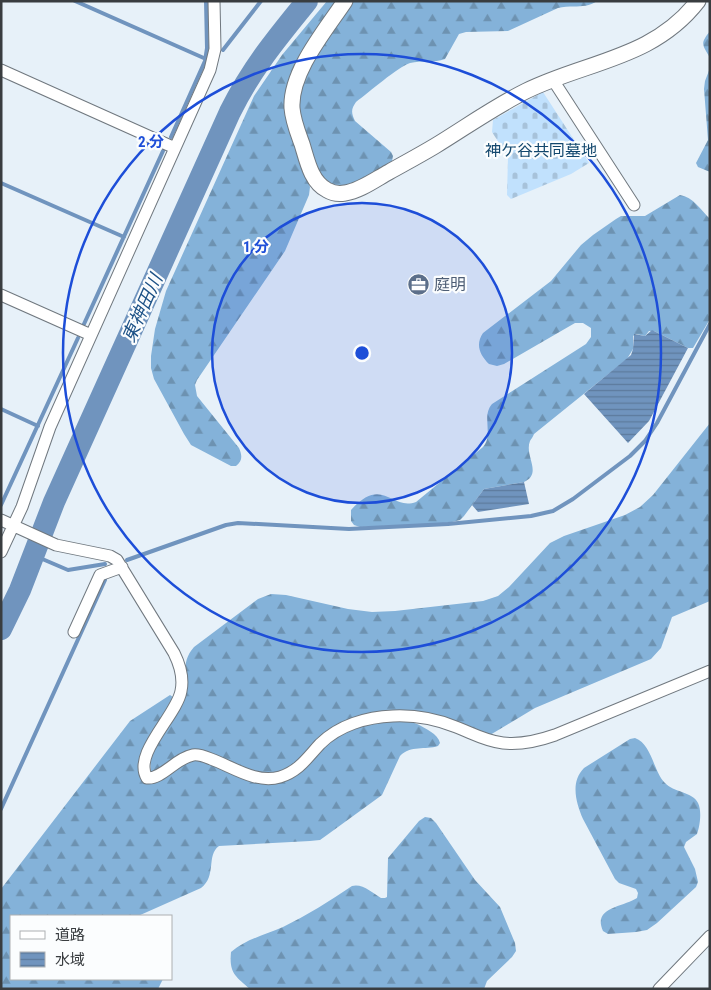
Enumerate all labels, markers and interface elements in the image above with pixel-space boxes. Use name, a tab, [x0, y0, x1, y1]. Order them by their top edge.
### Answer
text: 2 分	[138, 133, 164, 151]
park label: 神ケ谷共同墓地	[485, 141, 597, 160]
text: 1 分	[243, 238, 269, 256]
water label: 東神田川	[118, 269, 167, 345]
office icon: 庭明	[406, 272, 430, 296]
place label: 庭明	[434, 275, 466, 294]
centre of rings	[353, 344, 371, 362]
legend	[10, 915, 172, 980]
text: 道路	[55, 926, 85, 944]
text: 水域	[55, 951, 85, 969]

